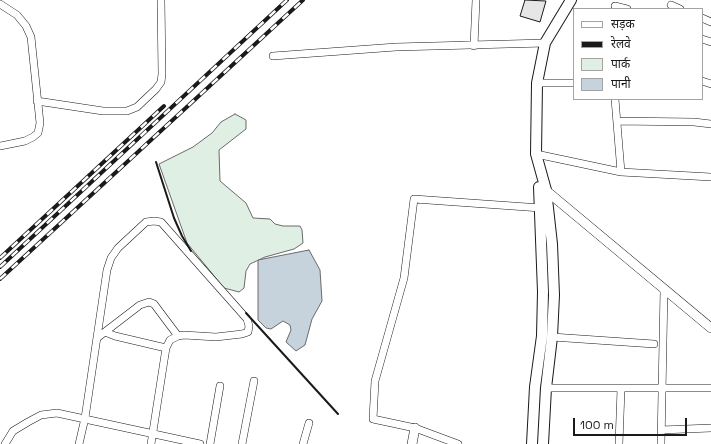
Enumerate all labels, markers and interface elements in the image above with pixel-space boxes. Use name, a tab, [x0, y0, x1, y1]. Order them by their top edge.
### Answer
legend	[573, 8, 703, 100]
text: सड़क	[611, 16, 635, 32]
text: रेलवे	[611, 36, 631, 52]
text: पार्क	[611, 56, 630, 72]
text: पानी	[611, 76, 631, 92]
scale bar	[575, 410, 689, 436]
text: 100 m	[580, 417, 614, 433]

